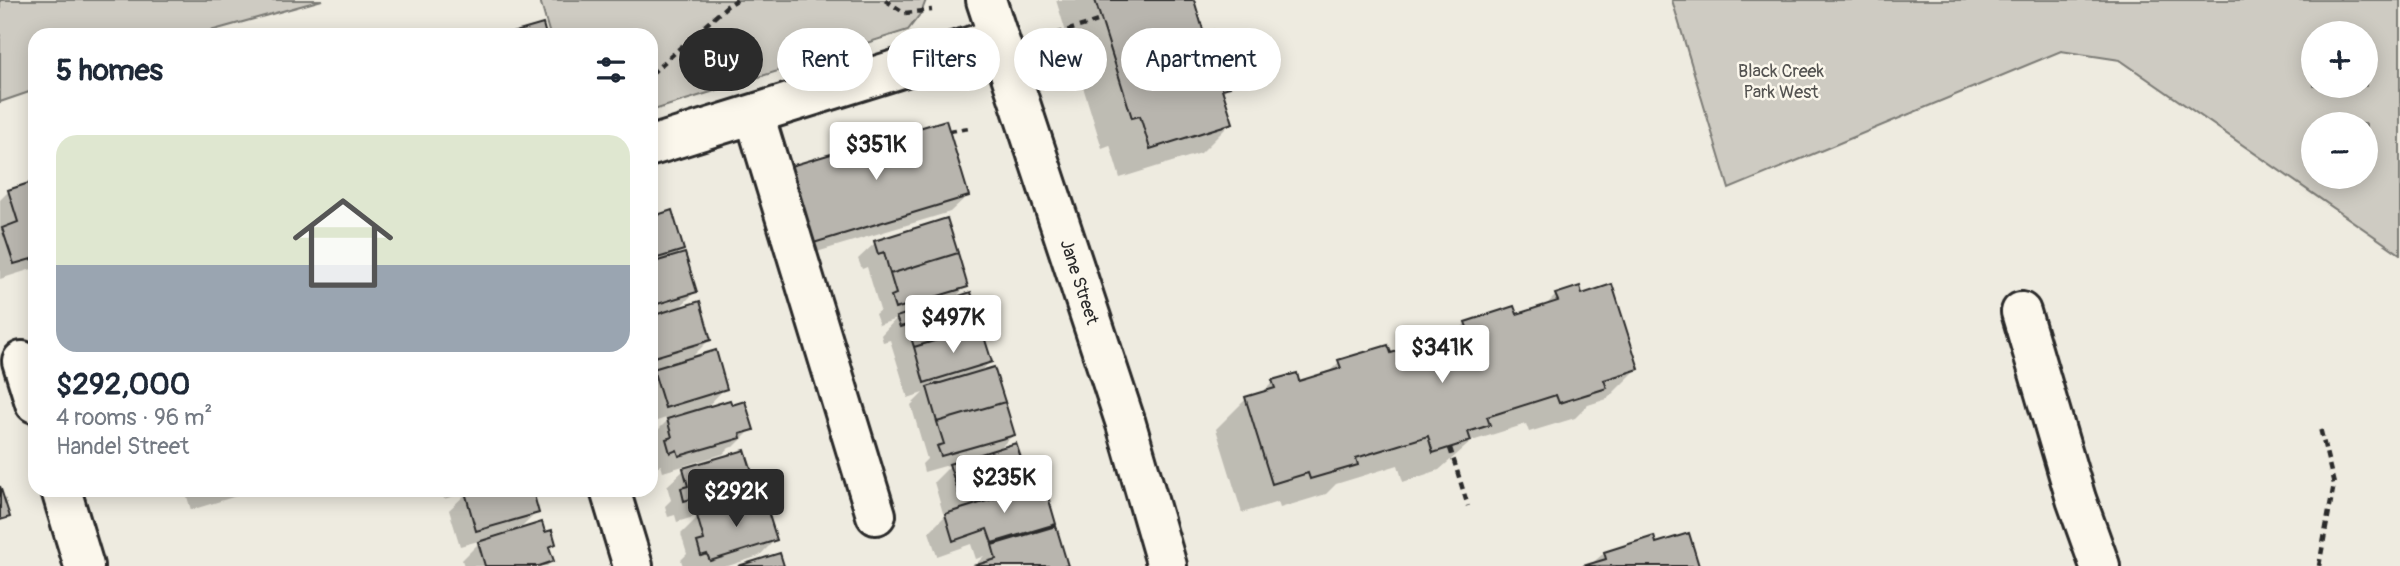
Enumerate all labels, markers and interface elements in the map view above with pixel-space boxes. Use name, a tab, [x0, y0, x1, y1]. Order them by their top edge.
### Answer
map controls	[2301, 21, 2378, 189]
button: +	[2301, 21, 2378, 98]
chip: Buy	[679, 28, 763, 91]
chip: Rent	[777, 28, 873, 91]
chip: Filters	[887, 28, 1000, 91]
chip: New	[1014, 28, 1107, 91]
chip: Apartment	[1121, 28, 1281, 91]
icon: filters	[592, 51, 630, 89]
text: 5 homes	[56, 52, 163, 89]
park label: Black Creek Park West	[1738, 60, 1824, 104]
button: −	[2301, 112, 2378, 189]
pin: $351K	[827, 122, 925, 182]
text: $351K	[846, 130, 906, 159]
icon: home	[280, 180, 406, 306]
street label: Jane Street	[1054, 236, 1104, 328]
pin: $497K	[904, 296, 1002, 355]
text: $497K	[921, 303, 985, 332]
pin: $341K	[1393, 326, 1491, 385]
text: $341K	[1411, 333, 1473, 362]
text: $292,000	[56, 366, 190, 403]
text: 4 rooms · 96 m²	[56, 403, 212, 432]
text: Handel Street	[56, 432, 189, 461]
pin: $235K	[955, 456, 1053, 515]
text: $235K	[972, 463, 1036, 492]
pin: $292K	[687, 470, 785, 529]
text: $292K	[704, 477, 768, 506]

